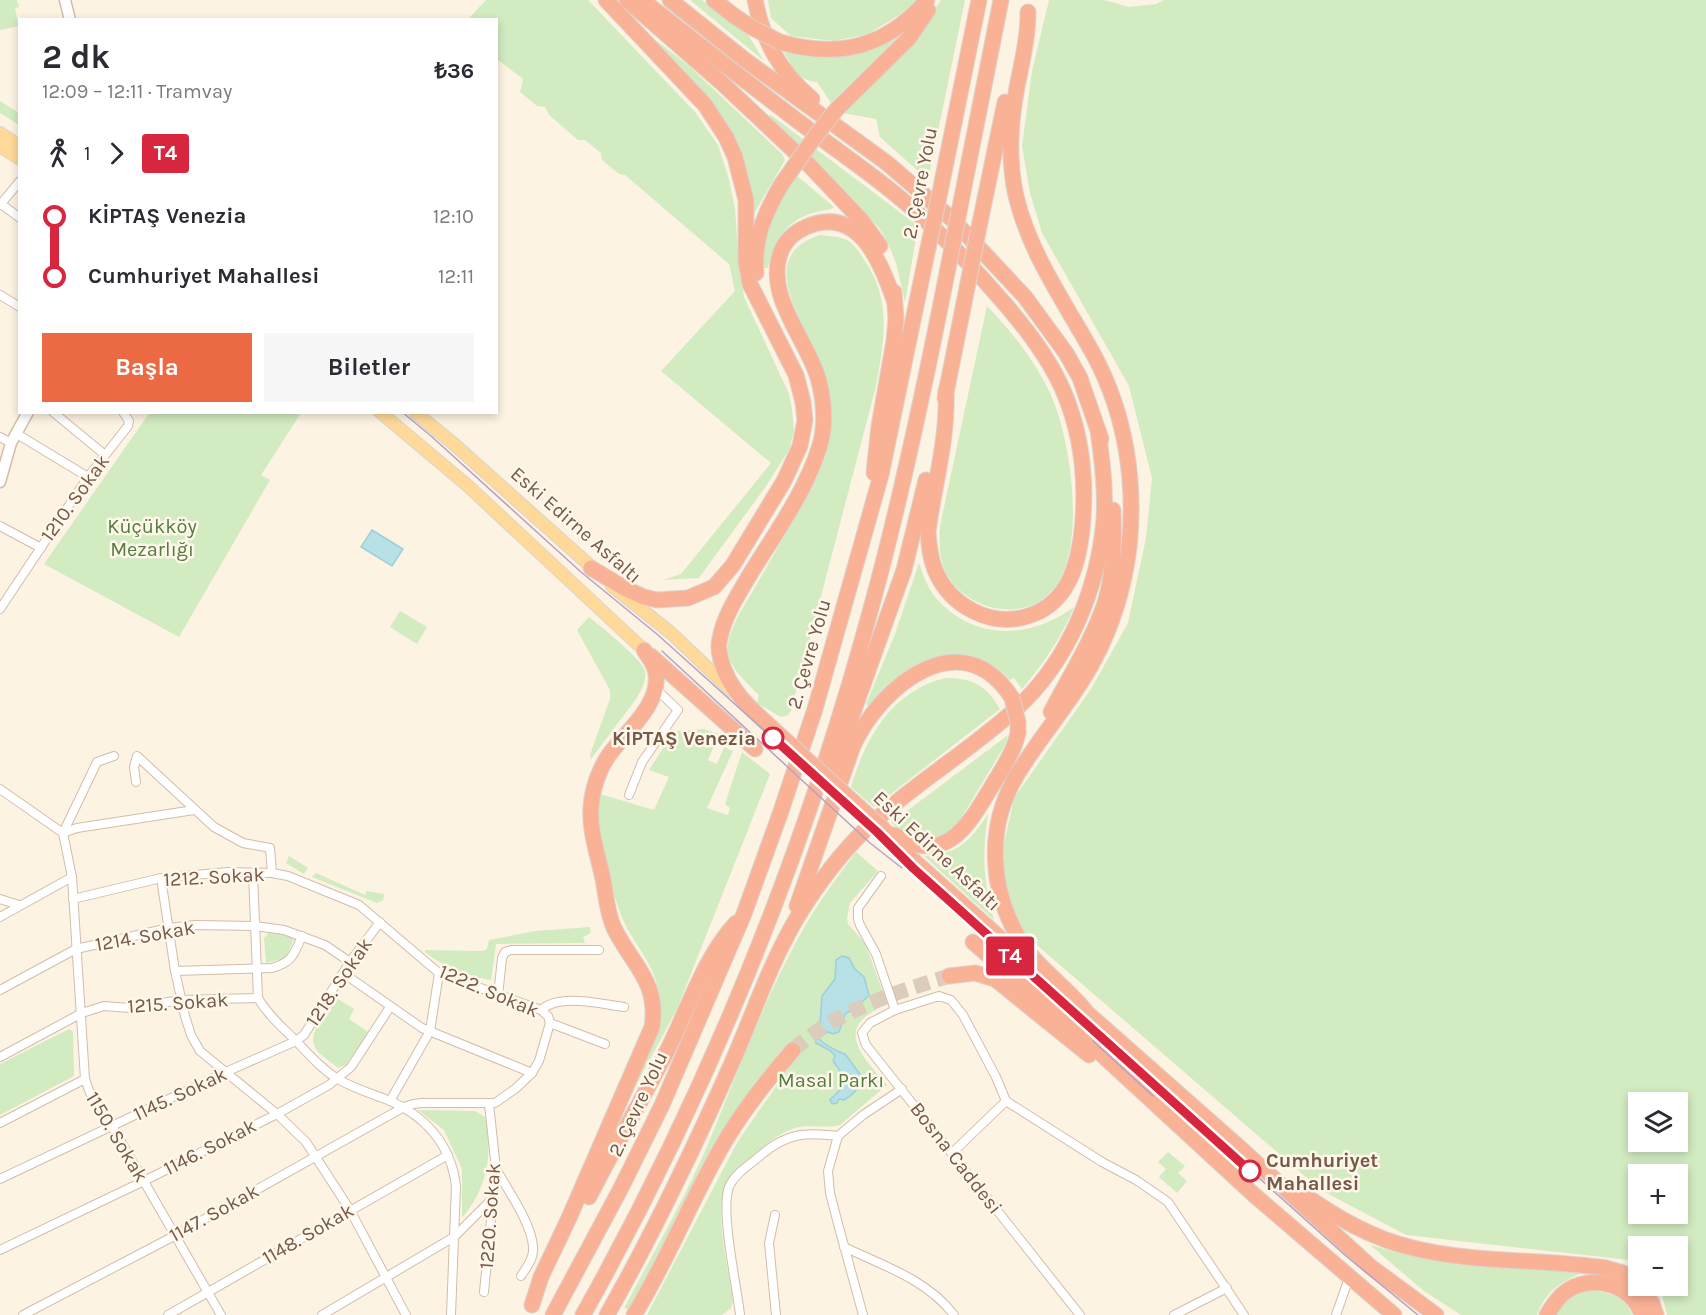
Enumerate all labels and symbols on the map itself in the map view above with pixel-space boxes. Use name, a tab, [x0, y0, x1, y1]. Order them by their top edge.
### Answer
street label: 2. Çevre Yolu	[898, 125, 942, 241]
street label: 1210. Sokak	[36, 450, 114, 546]
street label: Eski Edirne Asfaltı	[506, 462, 646, 588]
park label: Küçükköy Mezarlığı	[107, 515, 197, 561]
street label: 2. Çevre Yolu	[782, 596, 836, 712]
place label: KİPTAŞ Venezia	[612, 727, 756, 750]
marker: KİPTAŞ Venezia	[762, 727, 784, 749]
street label: Eski Edirne Asfaltı	[869, 786, 1005, 916]
street label: 1212. Sokak	[163, 863, 265, 891]
street label: 1214. Sokak	[93, 916, 197, 956]
street label: 1218. Sokak	[301, 933, 377, 1031]
line badge: T4	[983, 936, 1037, 976]
street label: 1222. Sokak	[436, 960, 542, 1022]
street label: 1215. Sokak	[127, 988, 229, 1018]
street label: 2. Çevre Yolu	[604, 1048, 672, 1160]
street label: 1145. Sokak	[130, 1062, 230, 1126]
park label: Masal Parkı	[778, 1069, 884, 1092]
street label: 1150. Sokak	[81, 1088, 153, 1186]
street label: Bosna Caddesi	[905, 1098, 1007, 1218]
street label: 1146. Sokak	[160, 1114, 260, 1180]
place label: Cumhuriyet Mahallesi	[1266, 1149, 1378, 1195]
marker: Cumhuriyet Mahallesi	[1239, 1160, 1261, 1182]
street label: 1220. Sokak	[475, 1162, 505, 1270]
street label: 1147. Sokak	[165, 1179, 263, 1247]
street label: 1148. Sokak	[258, 1199, 358, 1269]

